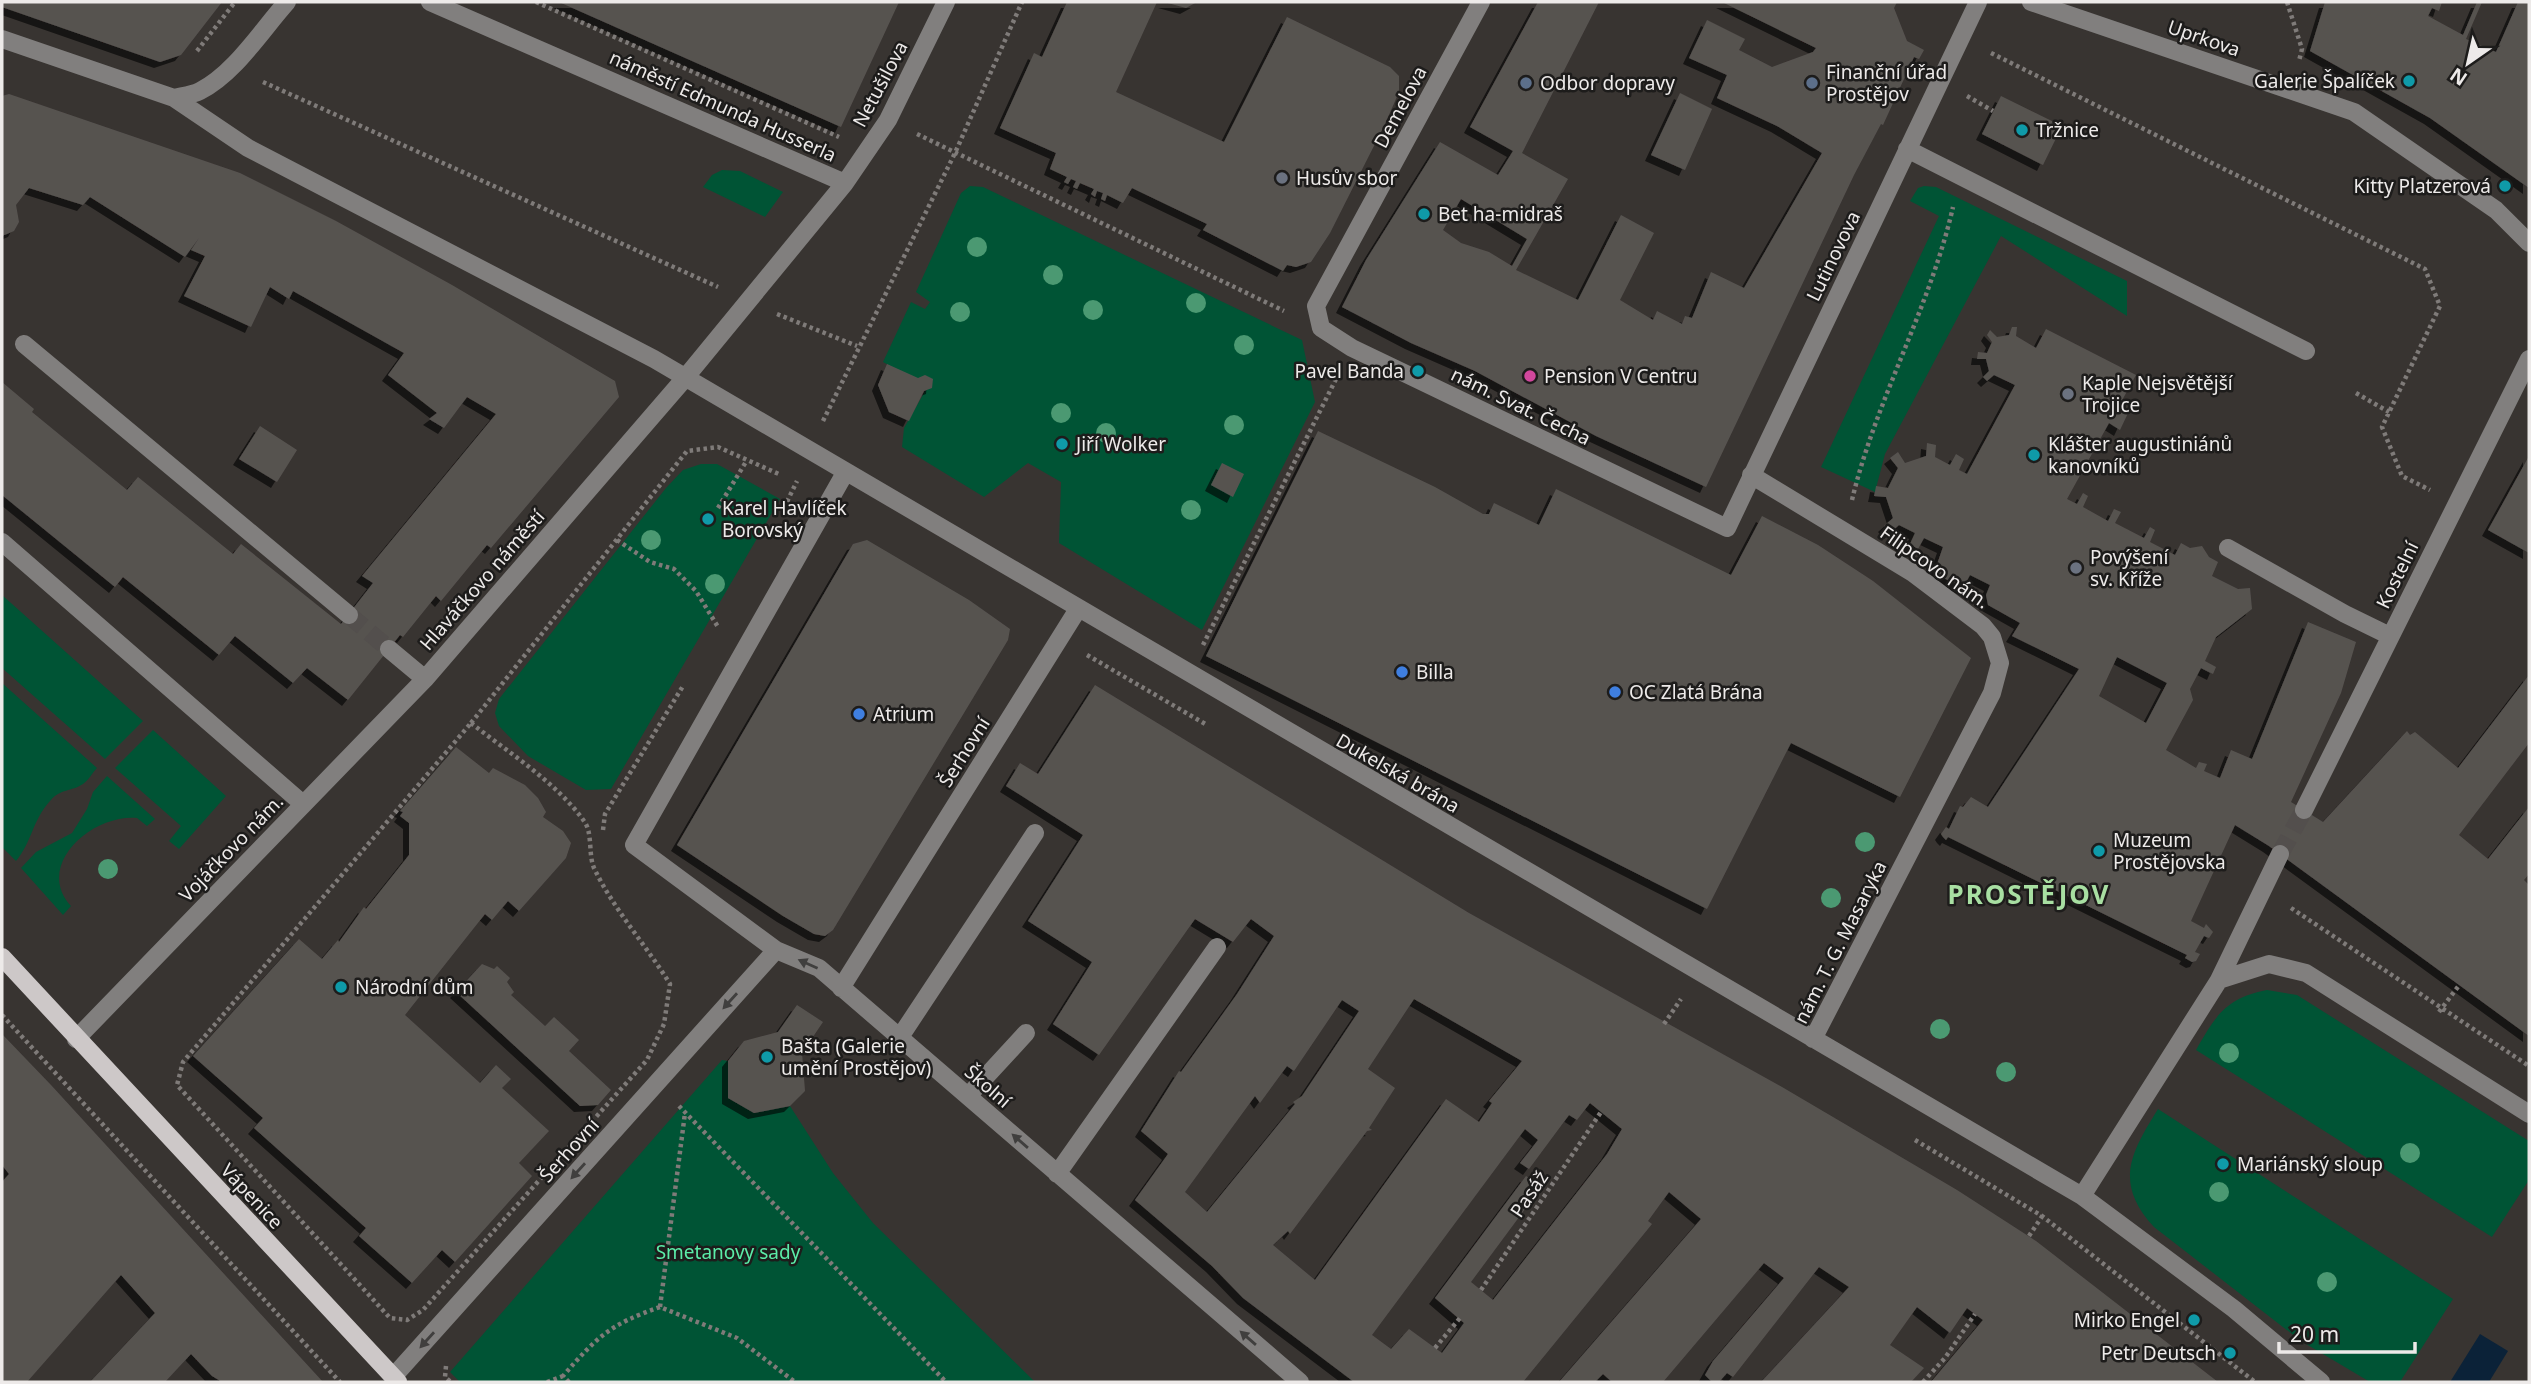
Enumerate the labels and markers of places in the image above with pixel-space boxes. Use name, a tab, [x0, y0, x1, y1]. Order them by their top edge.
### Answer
place label: Finanční úřad Prostějov	[1826, 59, 1947, 107]
place label: Galerie Špalíček	[2254, 68, 2395, 94]
place label: Odbor dopravy	[1540, 70, 1675, 96]
marker: Galerie Špalíček	[2401, 73, 2417, 89]
marker: Odbor dopravy	[1518, 75, 1534, 91]
marker: Finanční úřad Prostějov	[1804, 75, 1820, 91]
place label: Tržnice	[2036, 117, 2099, 143]
marker: Tržnice	[2014, 122, 2030, 138]
place label: Husův sbor	[1296, 165, 1398, 191]
marker: Husův sbor	[1274, 170, 1290, 186]
place label: Kitty Platzerová	[2354, 173, 2491, 199]
marker: Kitty Platzerová	[2497, 178, 2513, 194]
place label: Bet ha-midraš	[1438, 201, 1563, 227]
marker: Bet ha-midraš	[1416, 206, 1432, 222]
place label: Pavel Banda	[1295, 358, 1404, 384]
marker: Pavel Banda	[1410, 363, 1426, 379]
place label: Pension V Centru	[1544, 363, 1697, 389]
marker: Pension V Centru	[1522, 368, 1538, 384]
place label: Kaple Nejsvětější Trojice	[2082, 370, 2234, 418]
marker: Kaple Nejsvětější Trojice	[2060, 386, 2076, 402]
place label: Jiří Wolker	[1074, 431, 1166, 457]
place label: Klášter augustiniánů kanovníků	[2048, 431, 2232, 479]
marker: Jiří Wolker	[1054, 436, 1070, 452]
marker: Klášter augustiniánů kanovníků	[2026, 447, 2042, 463]
place label: Karel Havlíček Borovský	[722, 495, 847, 543]
marker: Karel Havlíček Borovský	[700, 511, 716, 527]
place label: Povýšení sv. Kříže	[2090, 544, 2170, 592]
marker: Povýšení sv. Kříže	[2068, 560, 2084, 576]
place label: Billa	[1416, 659, 1454, 685]
marker: Billa	[1394, 664, 1410, 680]
place label: OC Zlatá Brána	[1629, 679, 1763, 705]
marker: OC Zlatá Brána	[1607, 684, 1623, 700]
place label: Atrium	[873, 701, 934, 727]
marker: Atrium	[851, 706, 867, 722]
place label: Muzeum Prostějovska	[2113, 827, 2226, 875]
marker: Muzeum Prostějovska	[2091, 843, 2107, 859]
place label: Národní dům	[355, 974, 474, 1000]
marker: Národní dům	[333, 979, 349, 995]
place label: Bašta (Galerie umění Prostějov)	[781, 1033, 931, 1081]
marker: Bašta (Galerie umění Prostějov)	[759, 1049, 775, 1065]
place label: Mariánský sloup	[2237, 1151, 2383, 1177]
marker: Mariánský sloup	[2215, 1156, 2231, 1172]
place label: Mirko Engel	[2074, 1307, 2180, 1333]
marker: Mirko Engel	[2186, 1312, 2202, 1328]
place label: Petr Deutsch	[2101, 1340, 2216, 1366]
marker: Petr Deutsch	[2222, 1345, 2238, 1361]

